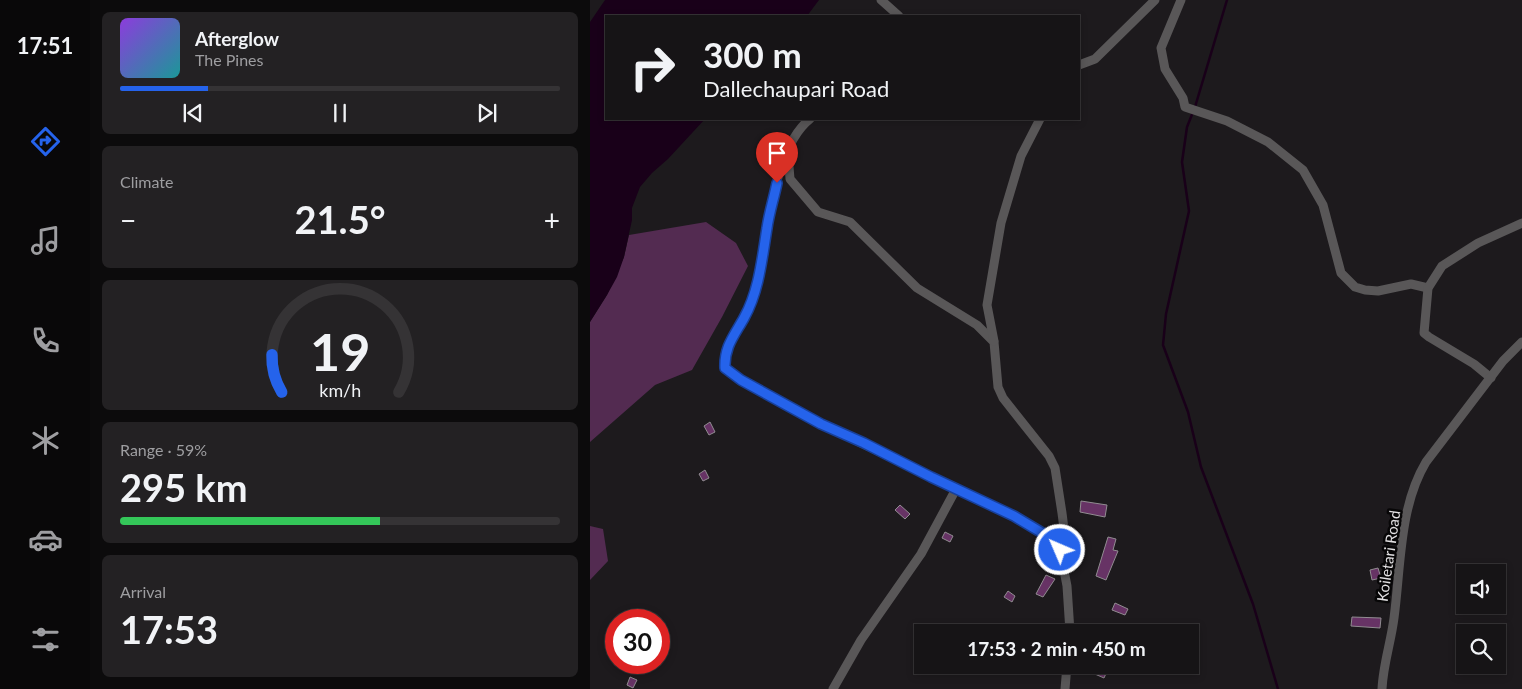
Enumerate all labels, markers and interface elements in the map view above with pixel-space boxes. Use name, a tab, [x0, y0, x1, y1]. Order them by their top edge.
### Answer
text: Afterglow	[195, 27, 279, 50]
text: 17:51	[17, 32, 73, 59]
text: 300 m	[703, 33, 802, 75]
icon: right	[620, 35, 685, 100]
text: The Pines	[195, 50, 264, 69]
text: Dallechaupari Road	[703, 75, 889, 102]
icon: previous	[179, 99, 207, 127]
icon: pause	[326, 99, 354, 127]
icon: next	[473, 99, 501, 127]
icon: directions	[28, 124, 63, 159]
pin	[756, 132, 798, 183]
icon: arrive	[763, 139, 791, 167]
text: Climate	[120, 172, 173, 191]
text: 21.5°	[295, 196, 385, 242]
text: −	[120, 203, 136, 237]
text: +	[544, 203, 560, 237]
icon: music	[28, 223, 63, 258]
text: 19	[310, 320, 370, 382]
icon: phone	[28, 323, 63, 358]
text: km/h	[319, 379, 361, 401]
icon: climate	[28, 423, 63, 458]
text: Range · 59%	[120, 440, 207, 459]
text: 295 km	[120, 464, 248, 510]
street label: Koiletari Road	[1373, 509, 1403, 603]
icon: car	[28, 522, 63, 557]
position arrow	[1033, 523, 1085, 575]
map controls	[1456, 564, 1506, 674]
button: sound	[1456, 564, 1506, 614]
text: Arrival	[120, 582, 166, 601]
text: 17:53	[120, 606, 218, 652]
speed limit sign: 30	[605, 609, 670, 674]
icon: filters	[28, 622, 63, 657]
button: search	[1456, 624, 1506, 674]
text: 17:53 · 2 min · 450 m	[967, 637, 1146, 660]

